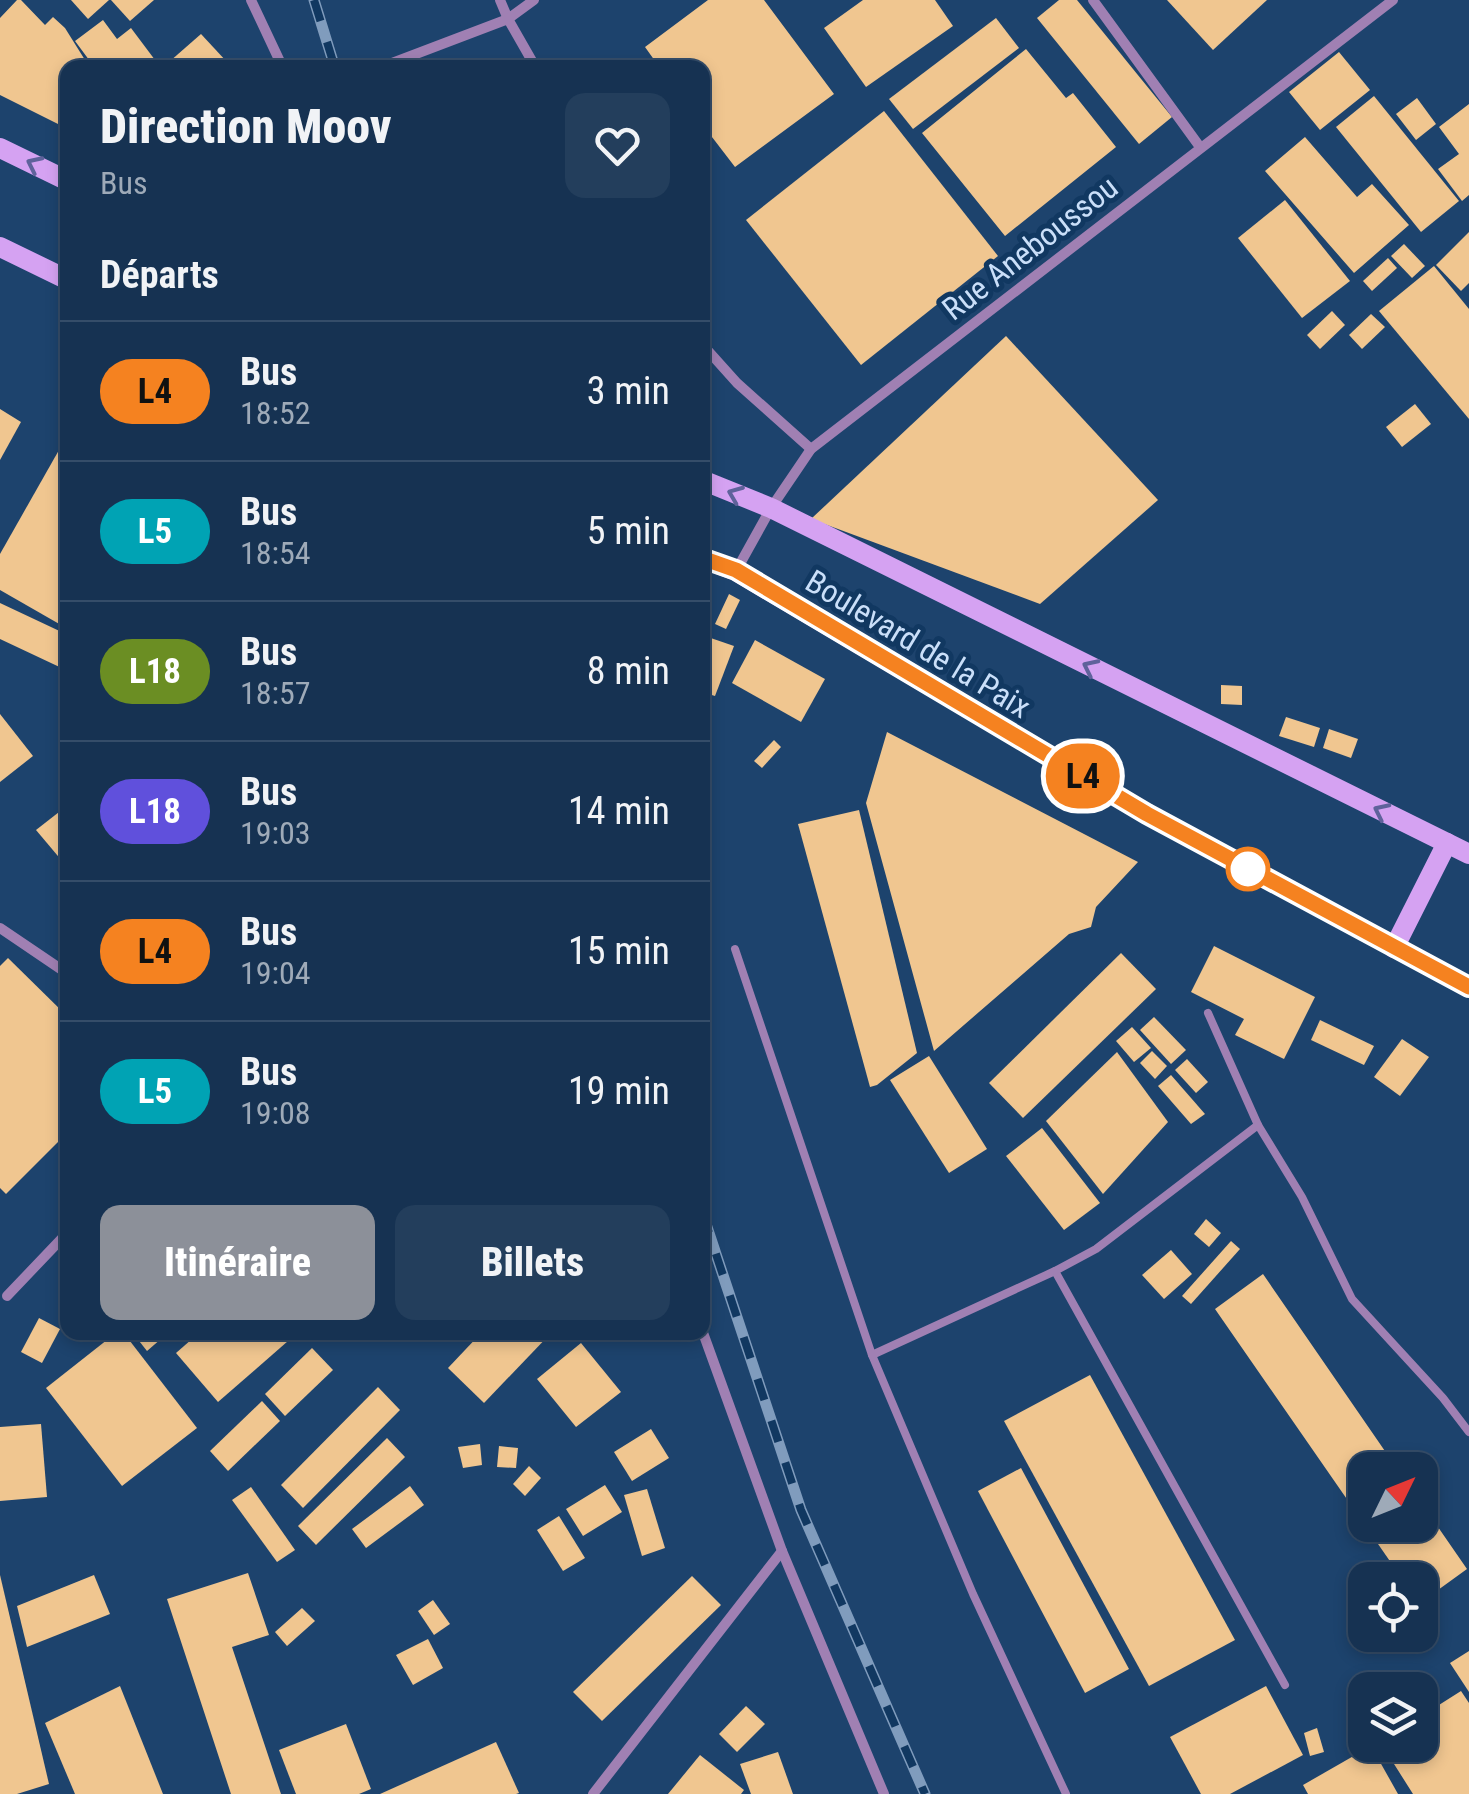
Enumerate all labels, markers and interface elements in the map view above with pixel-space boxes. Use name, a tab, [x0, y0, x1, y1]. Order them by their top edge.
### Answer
button: heart	[565, 93, 670, 198]
text: Direction Moov	[100, 98, 391, 155]
one-way arrow	[26, 157, 44, 177]
text: Bus	[100, 164, 148, 202]
street label: Rue Aneboussou	[935, 168, 1125, 328]
text: Départs	[100, 253, 219, 297]
text: Bus	[240, 350, 297, 394]
text: 3 min	[587, 369, 670, 413]
text: L4	[138, 371, 172, 412]
text: 18:52	[240, 394, 311, 432]
one-way arrow	[728, 485, 745, 505]
text: Bus	[240, 490, 297, 534]
text: 5 min	[587, 509, 670, 553]
text: L5	[138, 511, 172, 552]
text: 18:54	[240, 534, 311, 572]
street label: Boulevard de la Paix	[799, 562, 1037, 726]
text: Bus	[240, 630, 297, 674]
text: 8 min	[587, 649, 670, 693]
text: L18	[129, 651, 181, 692]
one-way arrow	[1082, 659, 1100, 679]
text: 18:57	[240, 674, 311, 712]
line badge: L4	[1038, 744, 1128, 808]
text: L4	[1066, 756, 1100, 797]
text: Bus	[240, 770, 297, 814]
text: 14 min	[568, 789, 670, 833]
text: L18	[129, 791, 181, 832]
one-way arrow	[1374, 804, 1392, 824]
text: 19:03	[240, 814, 311, 852]
unlabelled marker	[1227, 848, 1269, 890]
text: Bus	[240, 910, 297, 954]
text: 15 min	[568, 929, 670, 973]
text: L4	[138, 931, 172, 972]
text: 19:04	[240, 954, 311, 992]
text: Bus	[240, 1050, 297, 1094]
text: 19 min	[568, 1069, 670, 1113]
text: L5	[138, 1071, 172, 1112]
text: 19:08	[240, 1094, 311, 1132]
button: Itinéraire	[100, 1205, 375, 1320]
button: Billets	[395, 1205, 670, 1320]
north arrow	[1348, 1452, 1438, 1542]
map controls	[1348, 1452, 1438, 1762]
button: locate	[1348, 1562, 1438, 1652]
button: layers	[1348, 1672, 1438, 1762]

